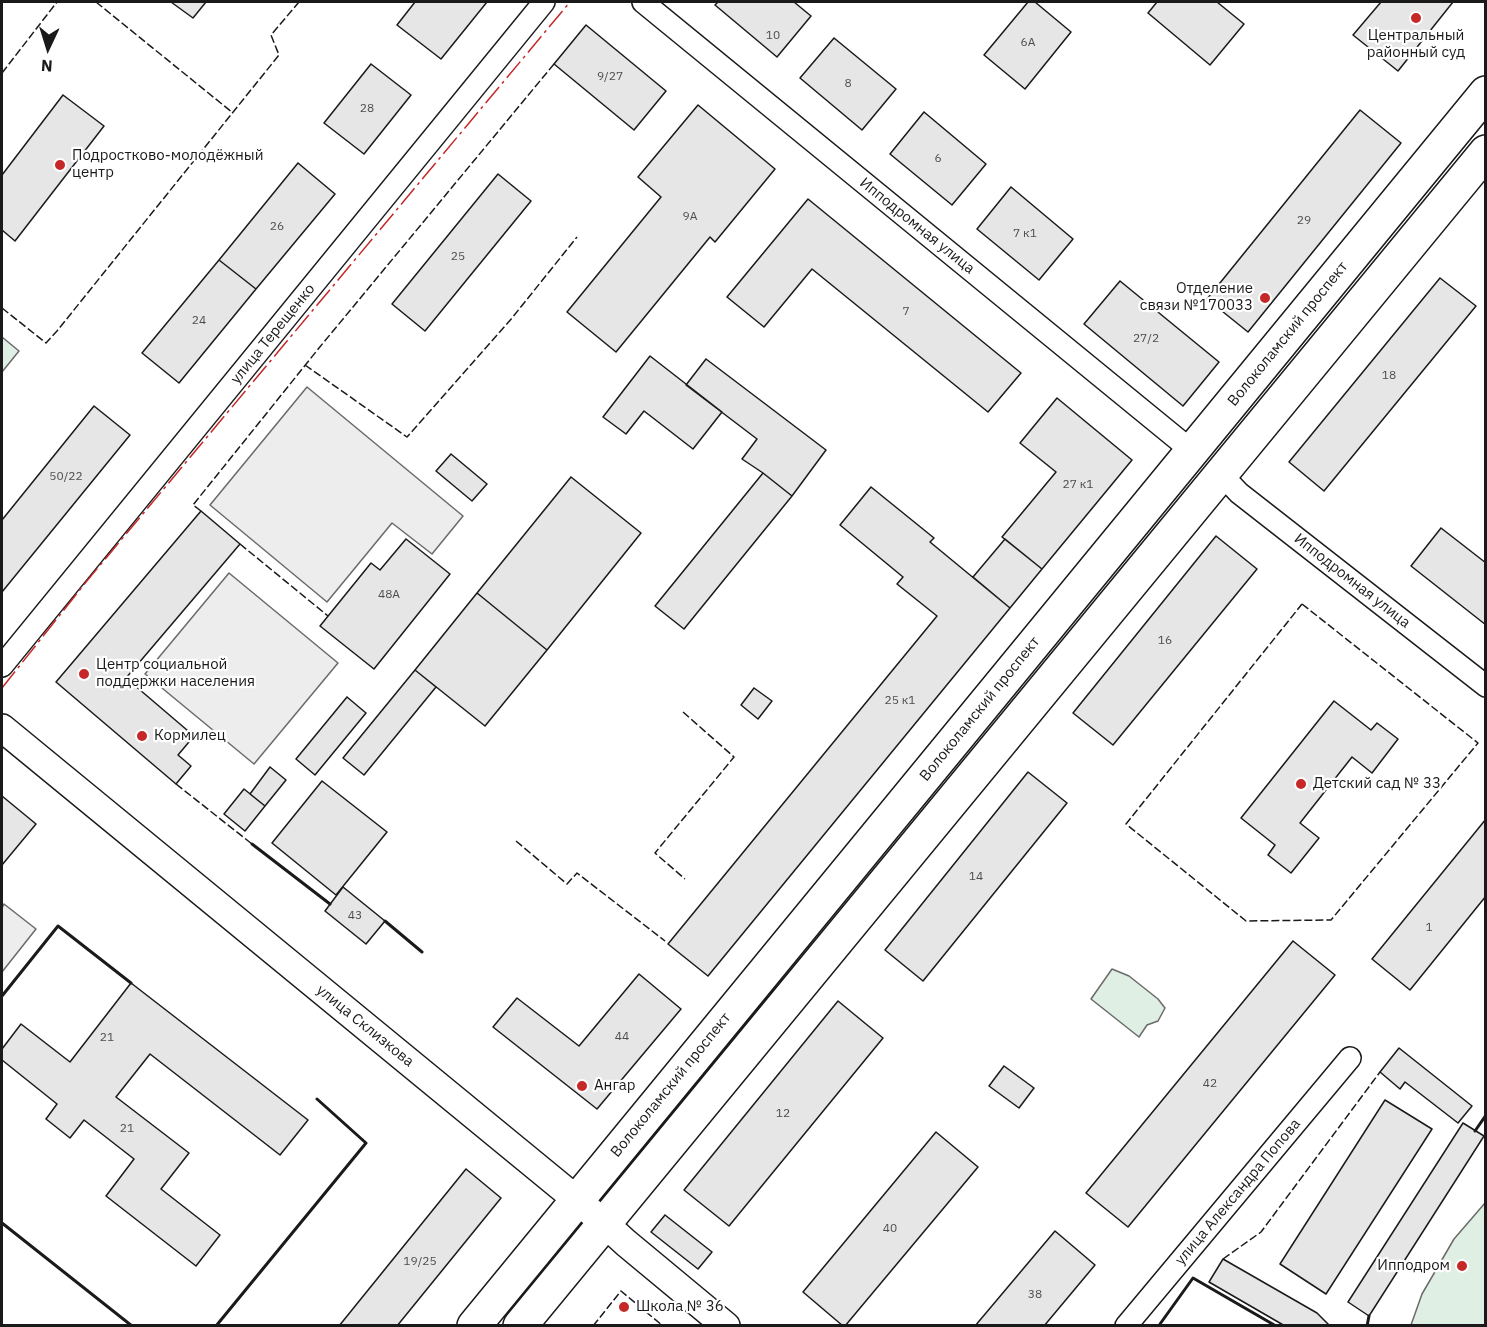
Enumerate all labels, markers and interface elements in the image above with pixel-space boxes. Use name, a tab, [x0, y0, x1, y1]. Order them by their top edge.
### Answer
marker: Центральный районный суд	[1409, 11, 1423, 25]
north arrow	[18, 18, 78, 78]
place label: Центральный районный суд	[1367, 27, 1465, 62]
house number: 10	[766, 29, 780, 43]
house number: 6А	[1021, 36, 1035, 50]
text: N	[40, 56, 53, 76]
house number: 9/27	[597, 70, 623, 84]
house number: 8	[844, 77, 852, 91]
house number: 28	[360, 102, 374, 116]
place label: Подростково-молодёжный центр	[72, 147, 263, 182]
house number: 6	[934, 152, 942, 166]
marker: Подростково-молодёжный центр	[53, 158, 67, 172]
street label: Ипподромная улица	[856, 174, 978, 278]
house number: 9А	[683, 210, 697, 224]
house number: 29	[1297, 214, 1311, 228]
house number: 26	[270, 220, 284, 234]
house number: 7 к1	[1013, 227, 1037, 241]
house number: 25	[451, 250, 465, 264]
street label: Волоколамский проспект	[1224, 258, 1352, 410]
street label: улица Терещенко	[227, 280, 319, 388]
place label: Отделение связи №170033	[1140, 280, 1253, 315]
marker: Отделение связи №170033	[1258, 291, 1272, 305]
house number: 7	[902, 305, 910, 319]
house number: 24	[192, 314, 206, 328]
house number: 27/2	[1133, 332, 1159, 346]
house number: 18	[1382, 369, 1396, 383]
house number: 50/22	[49, 470, 83, 484]
house number: 27 к1	[1062, 478, 1094, 492]
street label: Ипподромная улица	[1290, 530, 1414, 632]
house number: 48А	[378, 588, 400, 602]
street label: Волоколамский проспект	[916, 633, 1044, 785]
house number: 16	[1158, 634, 1172, 648]
place label: Центр социальной поддержки населения	[96, 656, 255, 691]
marker: Центр социальной поддержки населения	[77, 667, 91, 681]
house number: 25 к1	[884, 694, 916, 708]
place label: Кормилец	[154, 727, 226, 745]
marker: Кормилец	[135, 729, 149, 743]
place label: Детский сад № 33	[1313, 775, 1441, 793]
marker: Детский сад № 33	[1294, 777, 1308, 791]
house number: 14	[969, 870, 983, 884]
house number: 43	[348, 909, 362, 923]
house number: 1	[1425, 921, 1433, 935]
street label: улица Склизкова	[313, 981, 417, 1071]
street label: Волоколамский проспект	[607, 1009, 735, 1161]
house number: 44	[615, 1030, 629, 1044]
house number: 21	[100, 1031, 114, 1045]
place label: Ангар	[594, 1077, 635, 1095]
house number: 42	[1203, 1077, 1217, 1091]
marker: Ангар	[575, 1079, 589, 1093]
house number: 12	[776, 1107, 790, 1121]
street label: улица Александра Попова	[1172, 1115, 1304, 1269]
house number: 21	[120, 1122, 134, 1136]
house number: 40	[883, 1222, 897, 1236]
house number: 19/25	[403, 1255, 437, 1269]
place label: Ипподром	[1377, 1257, 1450, 1275]
marker: Ипподром	[1455, 1259, 1469, 1273]
house number: 38	[1028, 1288, 1042, 1302]
place label: Школа № 36	[636, 1298, 724, 1316]
marker: Школа № 36	[617, 1300, 631, 1314]

